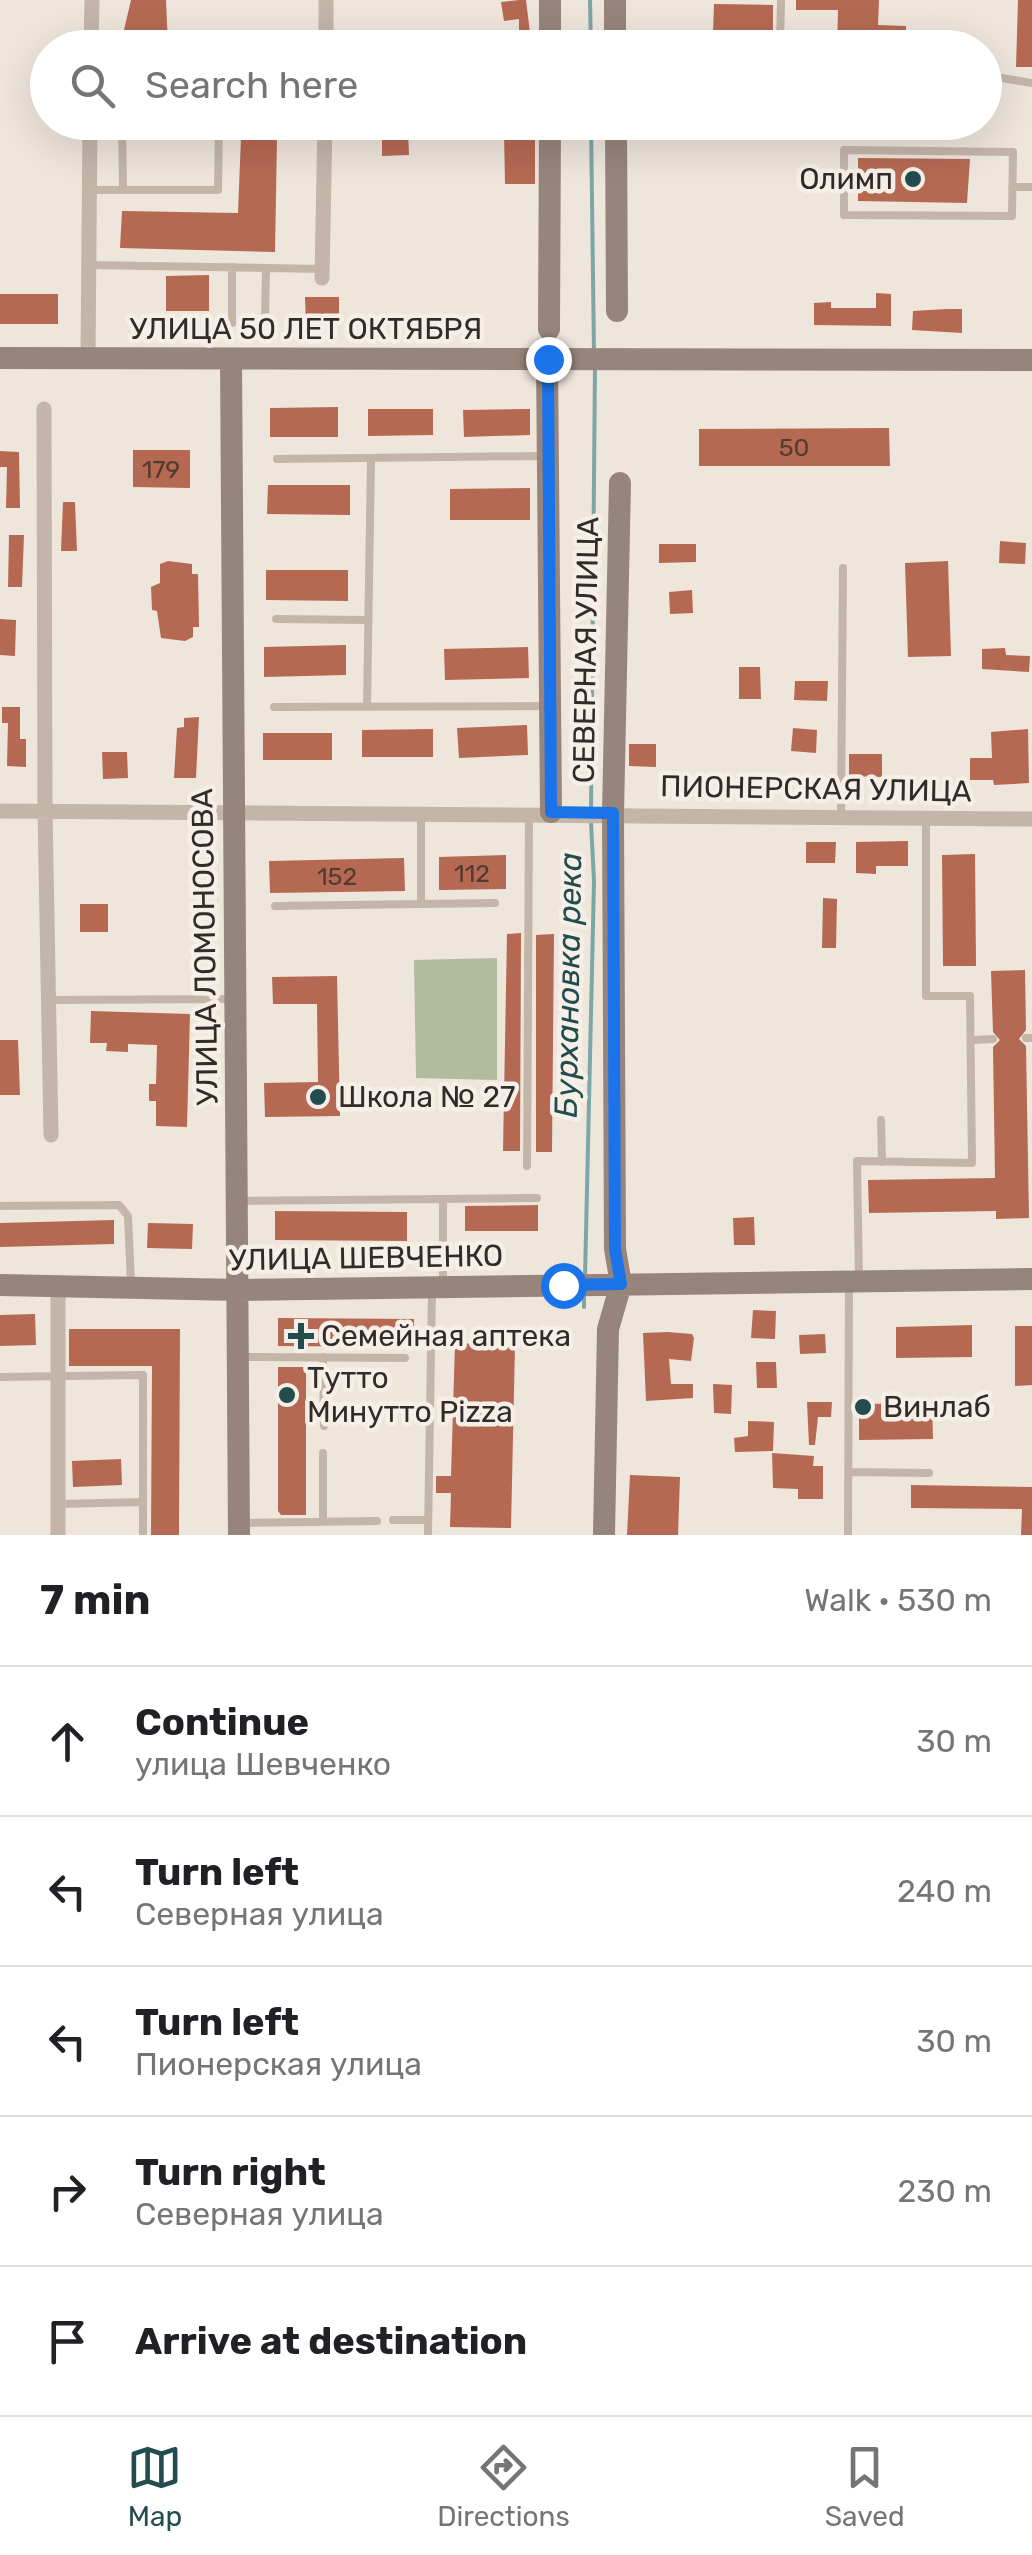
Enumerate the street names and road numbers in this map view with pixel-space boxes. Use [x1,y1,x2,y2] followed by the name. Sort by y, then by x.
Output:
[130,311,482,347] street label: УЛИЦА 50 ЛЕТ ОКТЯБРЯ
[566,516,606,784] street label: СЕВЕРНАЯ УЛИЦА
[660,768,972,810] street label: ПИОНЕРСКАЯ УЛИЦА
[184,788,226,1106] street label: УЛИЦА ЛОМОНОСОВА
[229,1238,503,1278] street label: УЛИЦА ШЕВЧЕНКО

